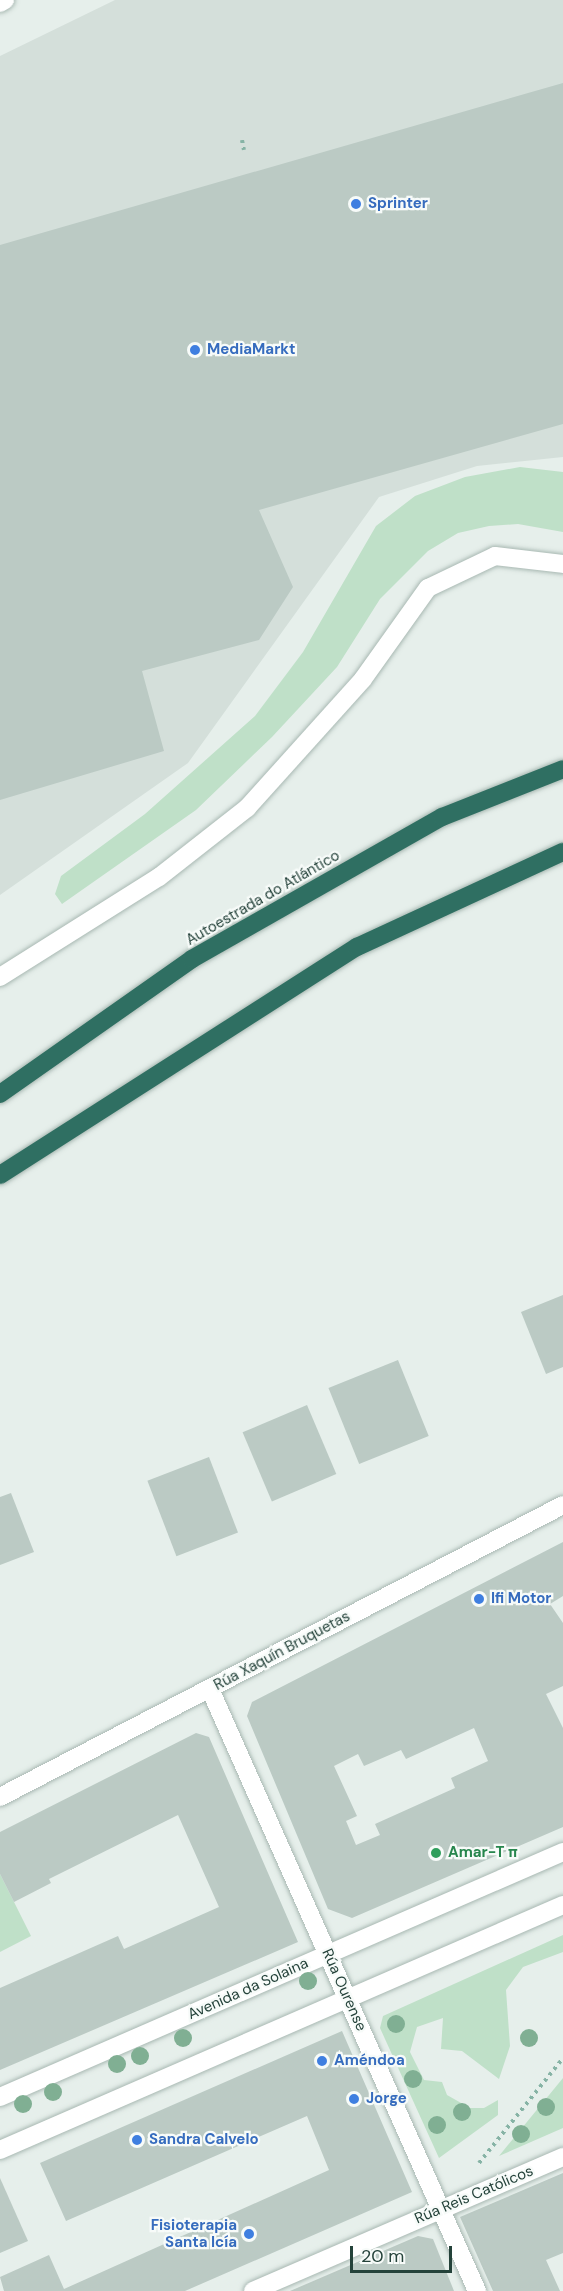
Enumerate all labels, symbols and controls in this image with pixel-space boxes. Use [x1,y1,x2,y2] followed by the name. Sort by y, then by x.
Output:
[368,195,428,213] place label: Sprinter
[349,197,363,211] marker: Sprinter
[207,341,295,359] place label: MediaMarkt
[188,343,202,357] marker: MediaMarkt
[183,847,343,949] street label: Autoestrada do Atlántico
[491,1590,551,1608] place label: Ifi Motor
[472,1592,486,1606] marker: Ifi Motor
[211,1607,353,1695] street label: Rúa Xaquín Bruquetas
[448,1844,518,1862] place label: Amar-T π
[429,1846,443,1860] marker: Amar-T π
[318,1946,370,2034] street label: Rúa Ourense
[185,1954,311,2024] street label: Avenida da Solaina
[334,2052,405,2070] place label: Améndoa
[315,2054,329,2068] marker: Améndoa
[366,2090,407,2108] place label: Jorge
[347,2092,361,2106] marker: Jorge
[149,2131,259,2149] place label: Sandra Calvelo
[130,2133,144,2147] marker: Sandra Calvelo
[412,2162,536,2228] street label: Rúa Reis Católicos
[151,2216,237,2251] place label: Fisioterapia Santa Icía
[242,2227,256,2241] marker: Fisioterapia Santa Icía
[353,2234,455,2272] scale bar
[361,2244,404,2268] text: 20 m

